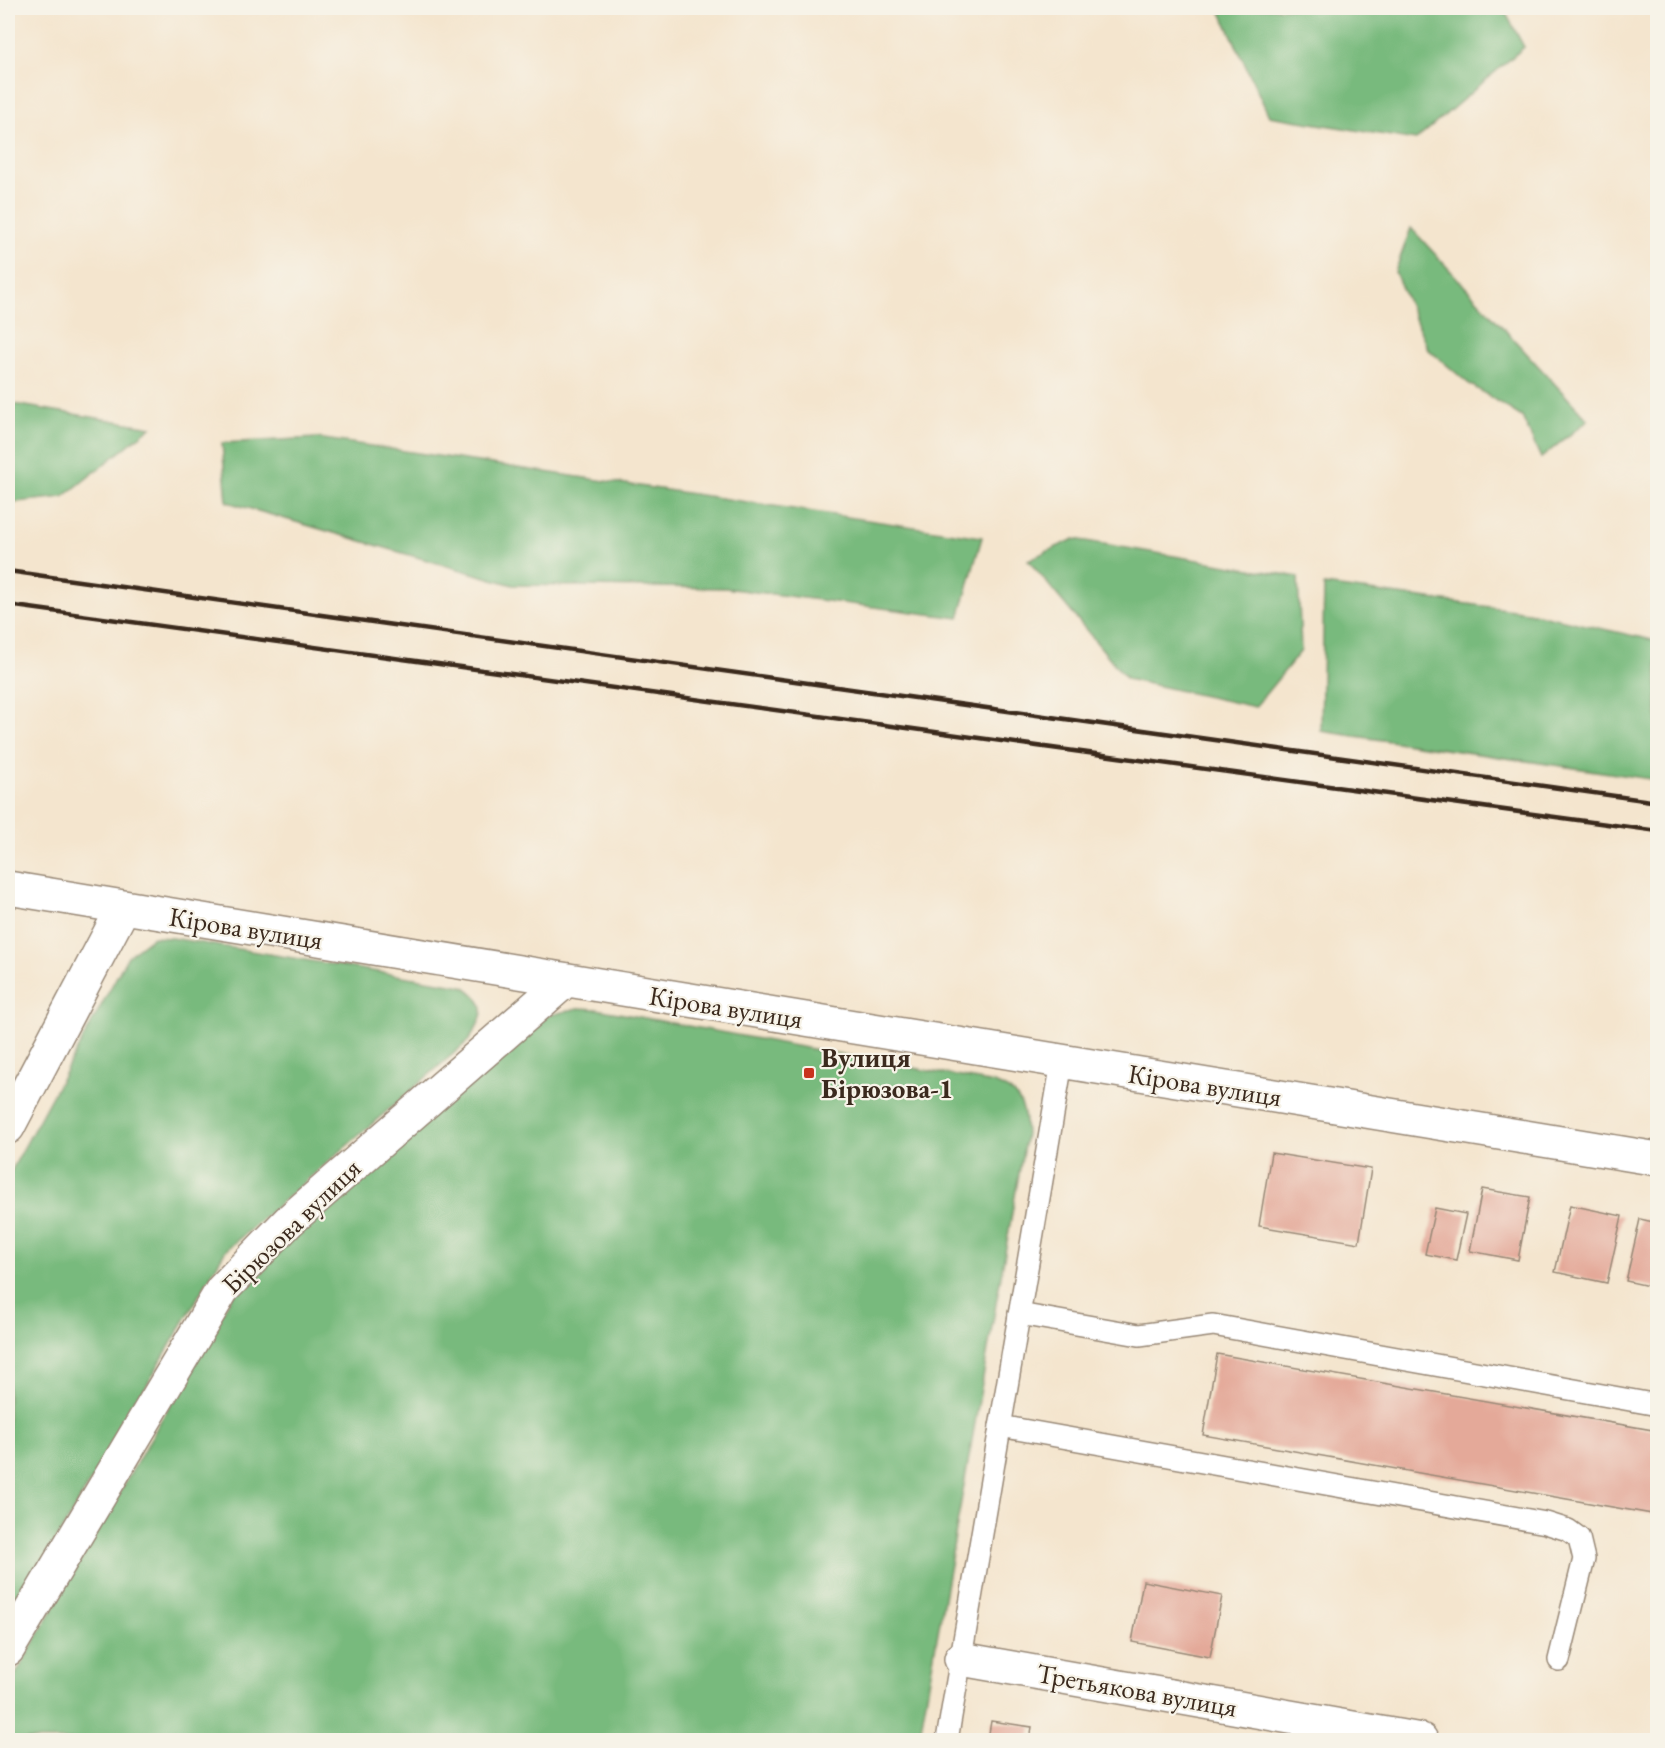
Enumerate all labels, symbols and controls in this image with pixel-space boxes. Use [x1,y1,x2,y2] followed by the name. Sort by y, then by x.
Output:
[167,899,325,957] street label: Кірова вулиця
[647,978,805,1036] street label: Кірова вулиця
[821,1040,953,1106] place label: Вулиця Бірюзова-1
[1126,1056,1284,1114] street label: Кірова вулиця
[802,1066,816,1080] marker: Вулиця Бірюзова-1
[214,1151,368,1301] street label: Бірюзова вулиця
[1034,1655,1240,1725] street label: Третьякова вулиця

